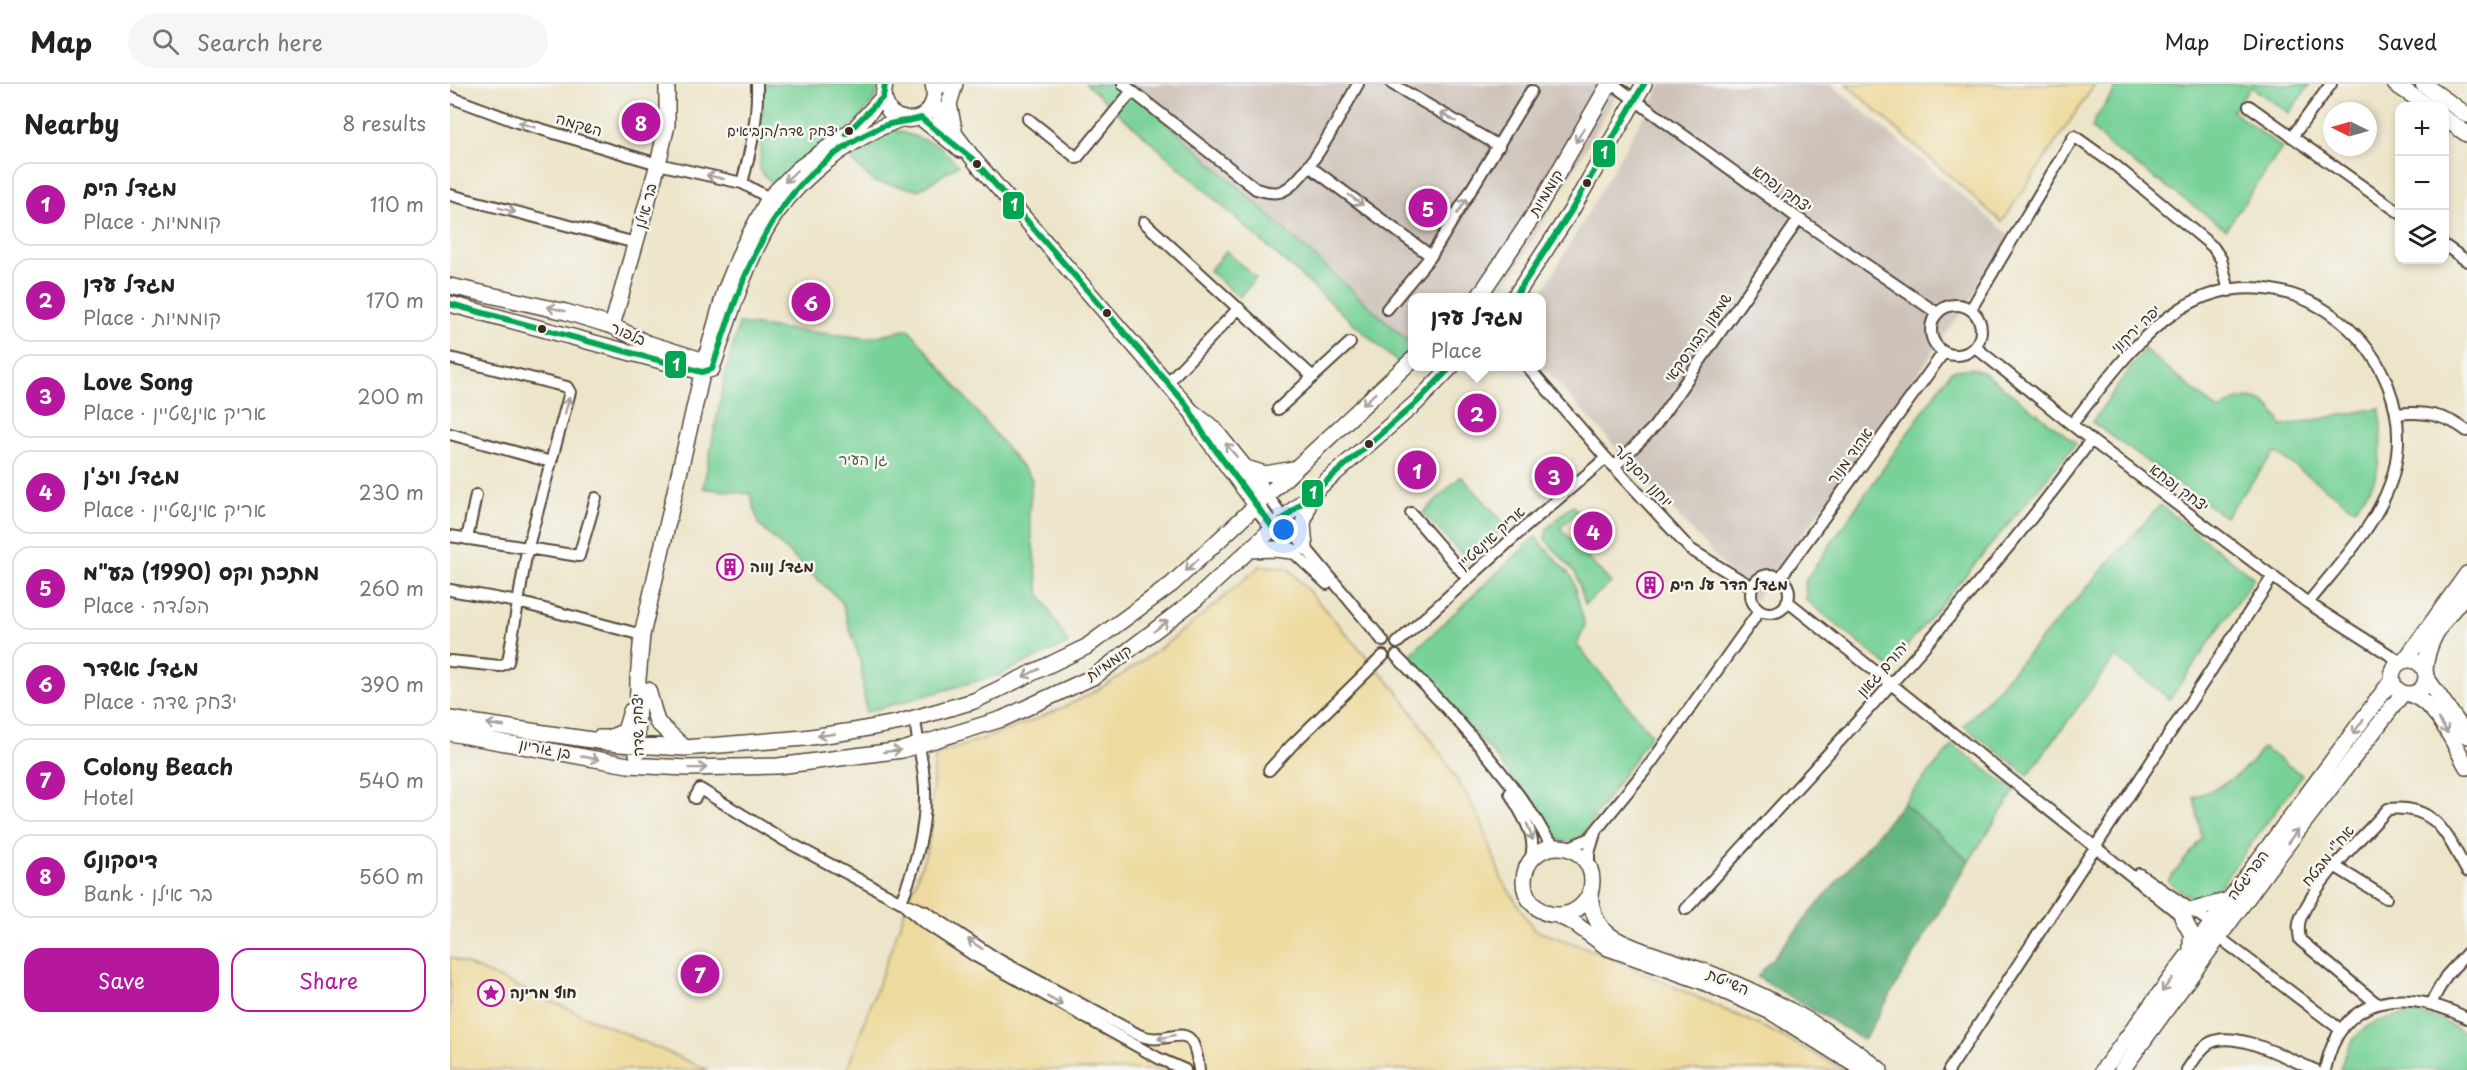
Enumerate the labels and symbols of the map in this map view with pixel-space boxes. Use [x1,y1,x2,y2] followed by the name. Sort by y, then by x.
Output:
[622,99,660,144] pin: 8
[2323,102,2377,156] north arrow
[553,106,606,142] street label: השקמה
[1440,111,1457,123] one-way arrow
[518,119,537,130] one-way arrow
[727,120,838,141] place label: יצחק שדה/הנביאים
[843,125,855,137] marker: יצחק שדה/הנביאים
[1574,126,1586,143] one-way arrow
[1592,139,1616,168] line badge: 1
[1600,140,1608,164] text: 1
[971,158,983,170] unlabelled marker
[1748,158,1818,218] street label: יצחק נפחא
[1521,164,1568,221] street label: קוממיות
[784,169,799,184] one-way arrow
[706,171,725,182] one-way arrow
[1581,177,1593,189] unlabelled marker
[627,180,662,231] street label: בר אילן
[1408,186,1448,230] pin: 5
[1002,191,1025,220] line badge: 1
[1010,192,1018,216] text: 1
[1347,194,1363,207] one-way arrow
[1456,198,1468,215] one-way arrow
[497,204,516,216] one-way arrow
[792,280,830,324] pin: 6
[1657,287,1736,387] street label: שמעון הבורסקאי
[2105,298,2165,358] street label: יפה ירקוני
[547,303,566,315] one-way arrow
[1101,307,1113,319] unlabelled marker
[607,315,650,350] street label: בלפור
[536,323,548,335] unlabelled marker
[664,350,687,379] line badge: 1
[672,352,680,376] text: 1
[1458,390,1496,436] pin: 2
[1362,392,1377,406] one-way arrow
[561,397,573,416] one-way arrow
[1820,422,1877,488] street label: אהוד מנור
[1363,438,1375,450] unlabelled marker
[1609,438,1679,512] street label: יוחנן הסנדלר
[1225,443,1238,459] one-way arrow
[838,447,888,470] park label: גן העיר
[1398,448,1436,492] pin: 1
[1534,454,1574,498] pin: 3
[2145,457,2215,517] street label: יצחק נפחא
[1301,479,1324,508] line badge: 1
[1309,480,1317,504] text: 1
[1451,500,1530,574] street label: אריק אינשטיין
[1574,508,1612,554] pin: 4
[1269,515,1298,544] your location
[715,552,745,582] building icon: מגדל נווה
[750,554,814,577] place label: מגדל נווה
[1185,558,1200,572] one-way arrow
[1635,570,1665,600] building icon: מגדל הדר על הים
[1670,572,1788,595] place label: מגדל הדר על הים
[1152,620,1168,632] one-way arrow
[1850,635,1913,701] street label: יהורם גאון
[1080,638,1136,686] street label: קוממיות
[1023,668,1041,680] one-way arrow
[624,693,649,757] street label: יצחק שדה
[2437,717,2449,734] one-way arrow
[2352,719,2365,735] one-way arrow
[485,720,505,731] one-way arrow
[816,729,836,740] one-way arrow
[518,731,573,764] street label: בן גוריון
[881,745,901,756] one-way arrow
[580,753,599,764] one-way arrow
[687,762,707,773] one-way arrow
[2295,819,2359,891] street label: אח"י מבטח
[1525,822,1536,841] one-way arrow
[2287,829,2300,845] one-way arrow
[2220,844,2273,904] street label: הפריגטה
[967,938,984,950] one-way arrow
[680,952,720,996] pin: 7
[1703,961,1753,1000] street label: השייטת
[2160,976,2173,992] one-way arrow
[476,978,506,1008] place icon: חוף מרינה
[510,980,577,1003] place label: חוף מרינה
[1046,995,1063,1007] one-way arrow
[1157,1032,1176,1044] one-way arrow

